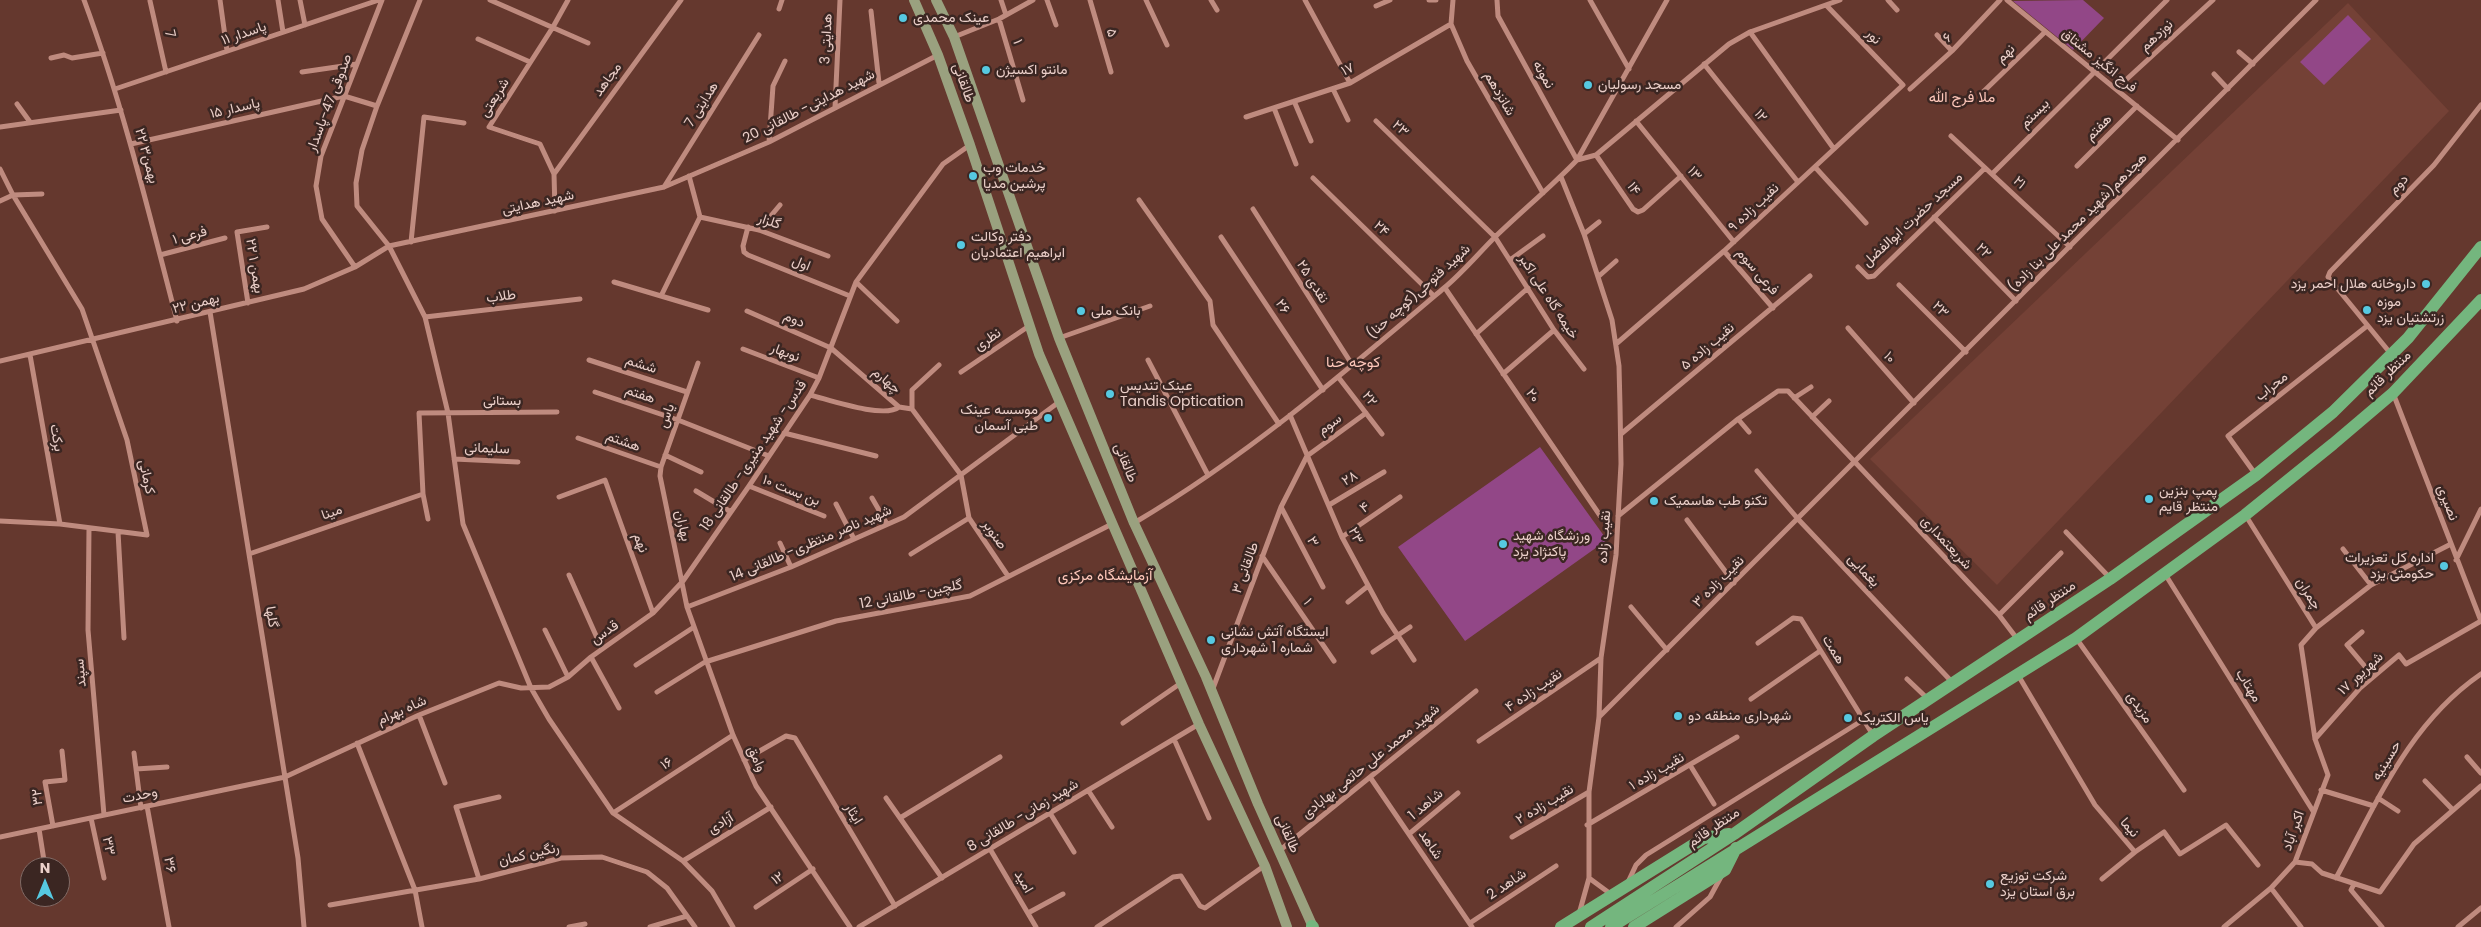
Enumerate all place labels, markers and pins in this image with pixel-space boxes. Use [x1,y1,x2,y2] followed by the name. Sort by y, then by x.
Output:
[913,10,989,26] place label: عینک محمدی
[897,12,909,24] marker: عینک محمدی
[996,62,1067,78] place label: مانتو اكسيژن
[980,64,992,76] marker: مانتو اكسيژن
[1598,77,1681,93] place label: مسجد رسولیان
[1582,79,1594,91] marker: مسجد رسولیان
[983,160,1046,192] place label: خدمات وب پرشین مدیا
[967,170,979,182] marker: خدمات وب پرشین مدیا
[971,229,1065,262] place label: دفتر وکالت ابراهیم اعتمادیان
[955,239,967,251] marker: دفتر وکالت ابراهیم اعتمادیان
[2291,276,2416,292] place label: داروخانه هلال احمر یزد
[2420,278,2432,290] marker: داروخانه هلال احمر یزد
[2377,294,2444,326] place label: موزه زرتشتیان یزد
[1091,303,1141,319] place label: بانک ملی
[2361,304,2373,316] marker: موزه زرتشتیان یزد
[1075,305,1087,317] marker: بانک ملی
[1120,378,1243,411] place label: عینک تندیس Tandis Optication
[1104,388,1116,400] marker: عینک تندیس Tandis Optication
[960,402,1038,434] place label: موسسه عینک طبی آسمان
[1042,412,1054,424] marker: موسسه عینک طبی آسمان
[2159,483,2218,516] place label: پمپ بنزین منتظر قایم
[1664,493,1767,509] place label: تکنو طب هاسمیک
[2143,493,2155,505] marker: پمپ بنزین منتظر قایم
[1648,495,1660,507] marker: تکنو طب هاسمیک
[1513,528,1590,560] place label: ورزشگاه شهید پاکنژاد یزد
[1497,538,1509,550] marker: ورزشگاه شهید پاکنژاد یزد
[2345,550,2434,582] place label: اداره کل تعزیرات حکومتی یزد
[2438,560,2450,572] marker: اداره کل تعزیرات حکومتی یزد
[1221,624,1328,656] place label: ایستگاه آتش نشانی شماره 1 شهرداری
[1205,634,1217,646] marker: ایستگاه آتش نشانی شماره 1 شهرداری
[1688,708,1791,724] place label: شهرداری منطقه دو
[1672,710,1684,722] marker: شهرداری منطقه دو
[1858,710,1929,726] place label: یاس الکتریک
[1842,712,1854,724] marker: یاس الکتریک
[2000,868,2075,900] place label: شرکت توزیع برق استان یزد
[1984,878,1996,890] marker: شرکت توزیع برق استان یزد

